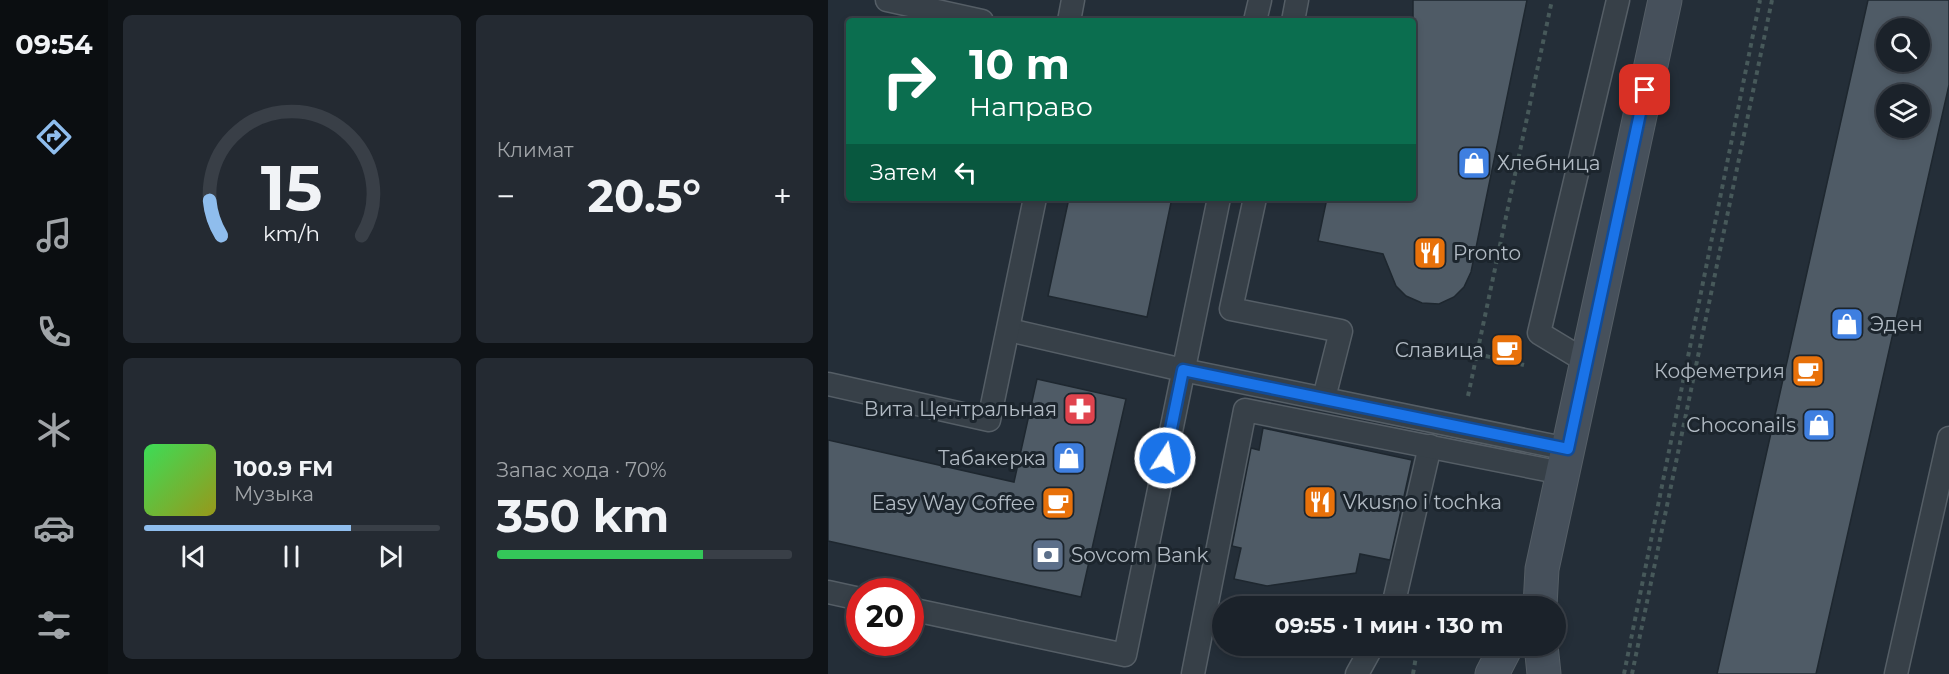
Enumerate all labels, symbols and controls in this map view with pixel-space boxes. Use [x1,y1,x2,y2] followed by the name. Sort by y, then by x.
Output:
[1876,18,1930,138] map controls
[1876,18,1930,72] button: search
[15,28,93,61] text: 09:54
[969,38,1070,90] text: 10 m
[870,42,948,120] icon: right
[1619,64,1670,115] pin
[1628,73,1661,106] icon: arrive
[1876,84,1930,138] button: layers
[969,90,1093,123] text: Направо
[33,116,75,158] icon: directions
[497,138,574,162] text: Климат
[1456,145,1492,181] shop icon: Хлебница
[261,150,323,226] text: 15
[1497,151,1600,175] place label: Хлебница
[949,156,982,189] icon: left
[870,159,937,186] text: Затем
[587,168,701,223] text: 20.5°
[497,176,515,216] text: −
[773,176,792,216] text: +
[33,214,75,256] icon: music
[263,220,320,246] text: km/h
[1412,235,1448,271] restaurant icon: Pronto
[1453,241,1521,265] place label: Pronto
[1829,306,1865,342] shop icon: Эден
[33,311,75,353] icon: phone
[1870,312,1923,336] place label: Эден
[1489,332,1525,368] cafe icon: Славица
[1395,338,1484,362] place label: Славица
[1790,353,1826,389] cafe icon: Кофеметрия
[1654,359,1785,383] place label: Кофеметрия
[1062,391,1098,427] pharmacy icon: Вита Центральная
[864,397,1057,421] place label: Вита Центральная
[1801,407,1837,443] shop icon: Choconails
[33,409,75,451] icon: climate
[1686,413,1796,437] place label: Choconails
[1133,426,1197,490] position arrow
[1051,440,1087,476] shop icon: Табакерка
[938,446,1046,470] place label: Табакерка
[234,455,333,482] text: 100.9 FM
[497,458,666,482] text: Запас хода · 70%
[234,482,314,506] text: Музыка
[1302,484,1338,520] restaurant icon: Vkusno i tochka
[1040,485,1076,521] cafe icon: Easy Way Coffee
[497,488,669,543] text: 350 km
[1343,490,1502,514] place label: Vkusno i tochka
[872,491,1035,515] place label: Easy Way Coffee
[33,507,75,549] icon: car
[1030,537,1066,573] bank icon: Sovcom Bank
[177,540,210,573] icon: previous
[275,540,308,573] icon: pause
[374,540,407,573] icon: next
[1071,543,1209,567] place label: Sovcom Bank
[846,578,924,656] speed limit sign: 20
[33,604,75,646] icon: filters
[1275,612,1503,639] text: 09:55 · 1 мин · 130 m

